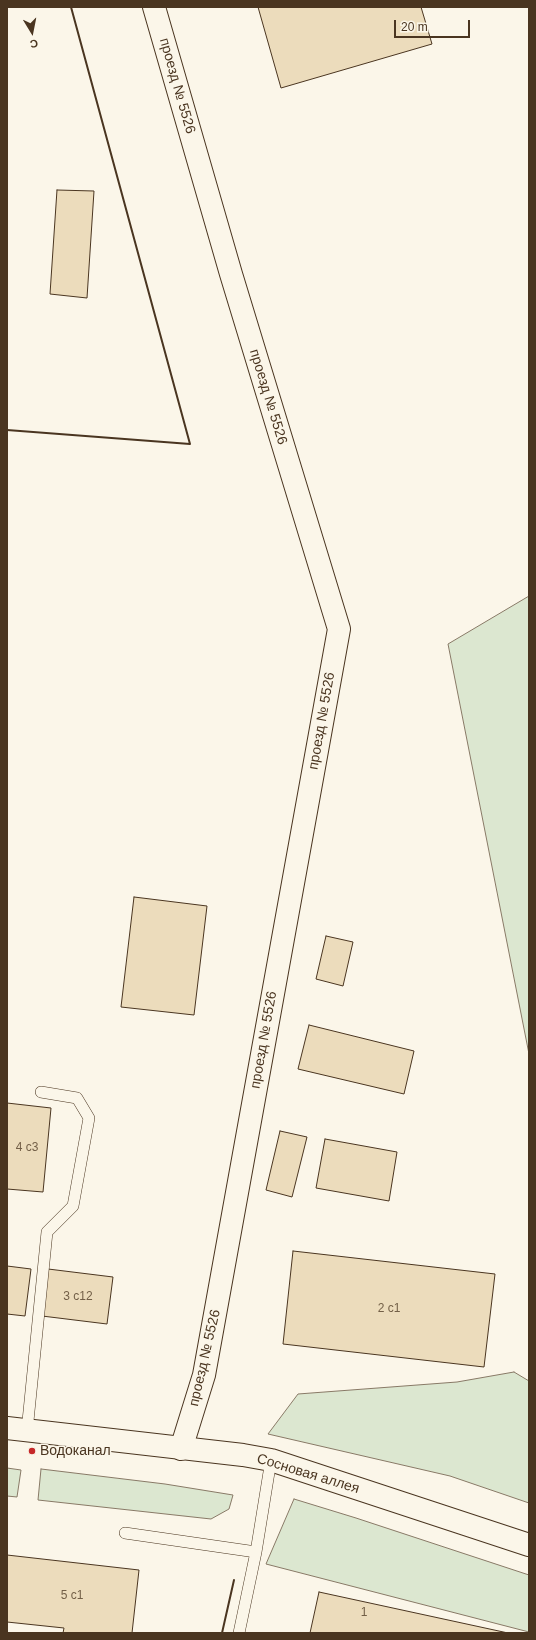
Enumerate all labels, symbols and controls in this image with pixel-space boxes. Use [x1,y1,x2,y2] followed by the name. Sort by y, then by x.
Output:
[12,12,52,52] north arrow
[396,12,472,38] scale bar
[401,20,428,34] text: 20 m
[155,36,199,136] street label: проезд № 5526
[29,37,39,50] text: С
[246,347,290,447] street label: проезд № 5526
[305,671,339,771] street label: проезд № 5526
[247,990,281,1090] street label: проезд № 5526
[16,1141,38,1155] house number: 4 с3
[63,1290,93,1304] house number: 3 с12
[378,1302,400,1316] house number: 2 с1
[186,1308,224,1408] street label: проезд № 5526
[40,1443,111,1459] place label: Водоканал
[27,1446,37,1456] marker: Водоканал
[255,1450,361,1498] street label: Сосновая аллея
[61,1589,83,1603] house number: 5 с1
[361,1606,367,1620] house number: 1

